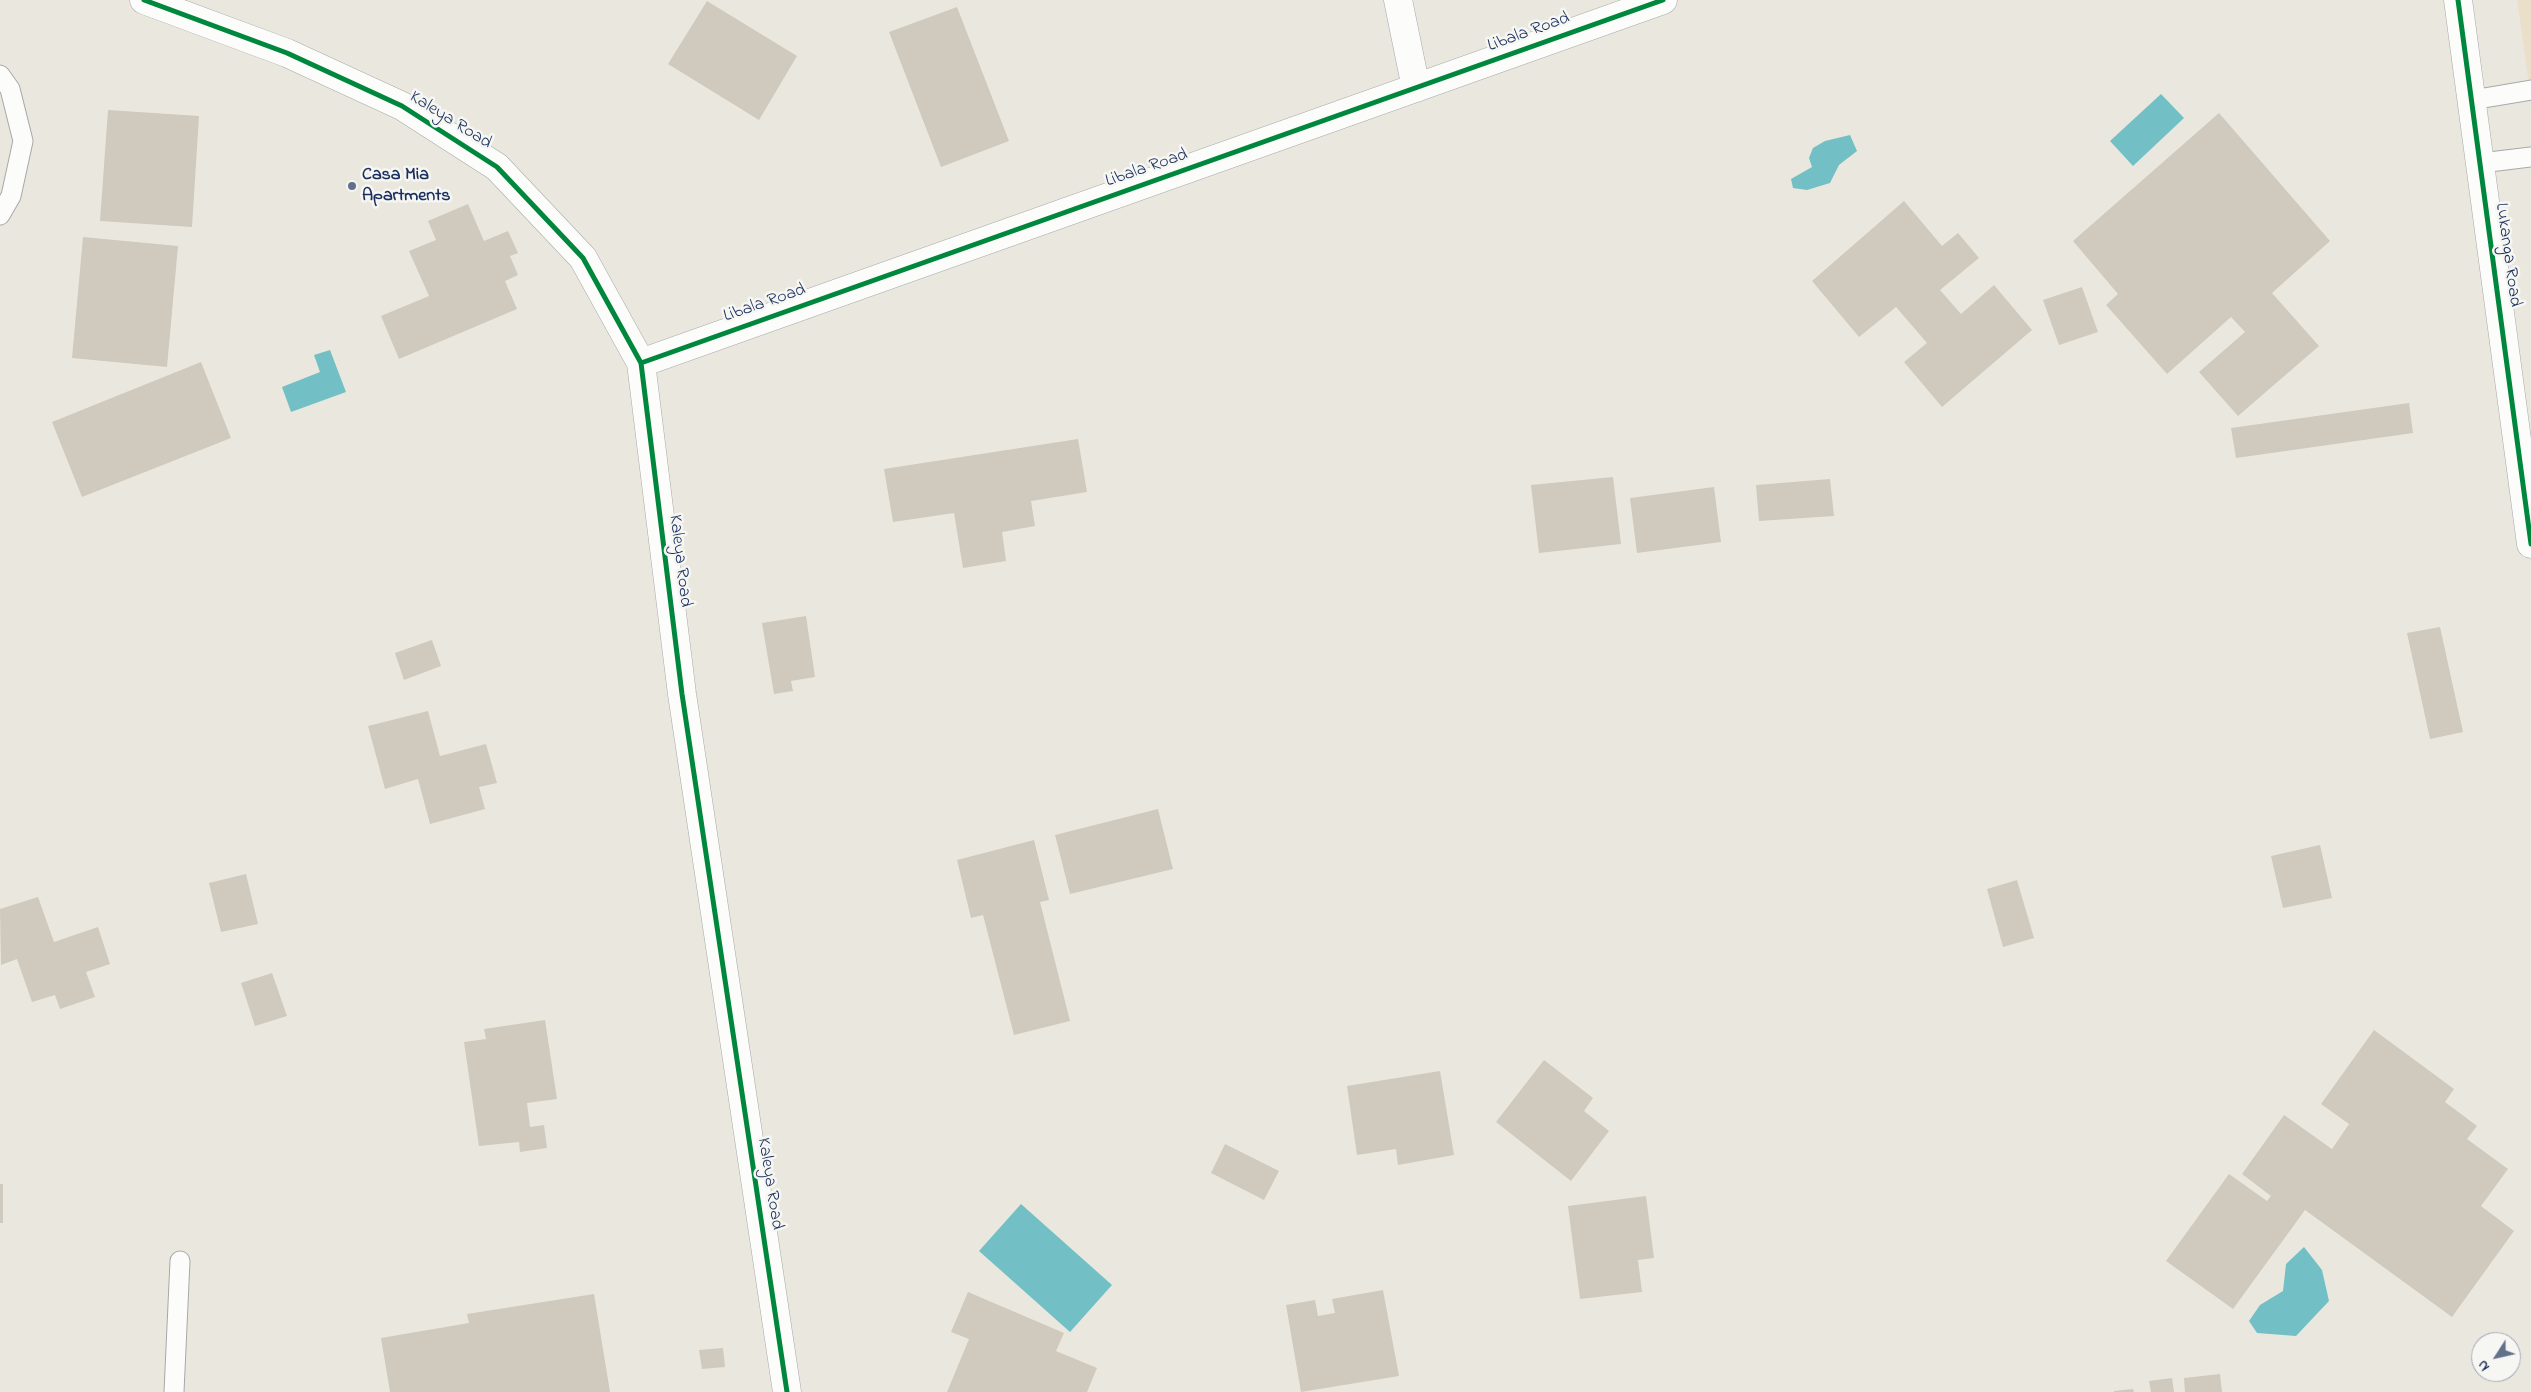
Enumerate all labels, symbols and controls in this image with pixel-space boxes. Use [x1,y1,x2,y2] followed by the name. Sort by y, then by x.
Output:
[1485,8,1573,58] street label: Libala Road
[405,87,495,155] street label: Kaleya Road
[1103,145,1191,193] street label: Libala Road
[362,165,450,208] place label: Casa Mia Apartments
[346,180,358,192] marker: Casa Mia Apartments
[2489,202,2525,308] street label: Lukanga Road
[721,280,809,328] street label: Libala Road
[663,514,695,608] street label: Kaleya Road
[751,1136,787,1232] street label: Kaleya Road
[2471,1332,2521,1382] north arrow
[2473,1355,2495,1375] text: N

